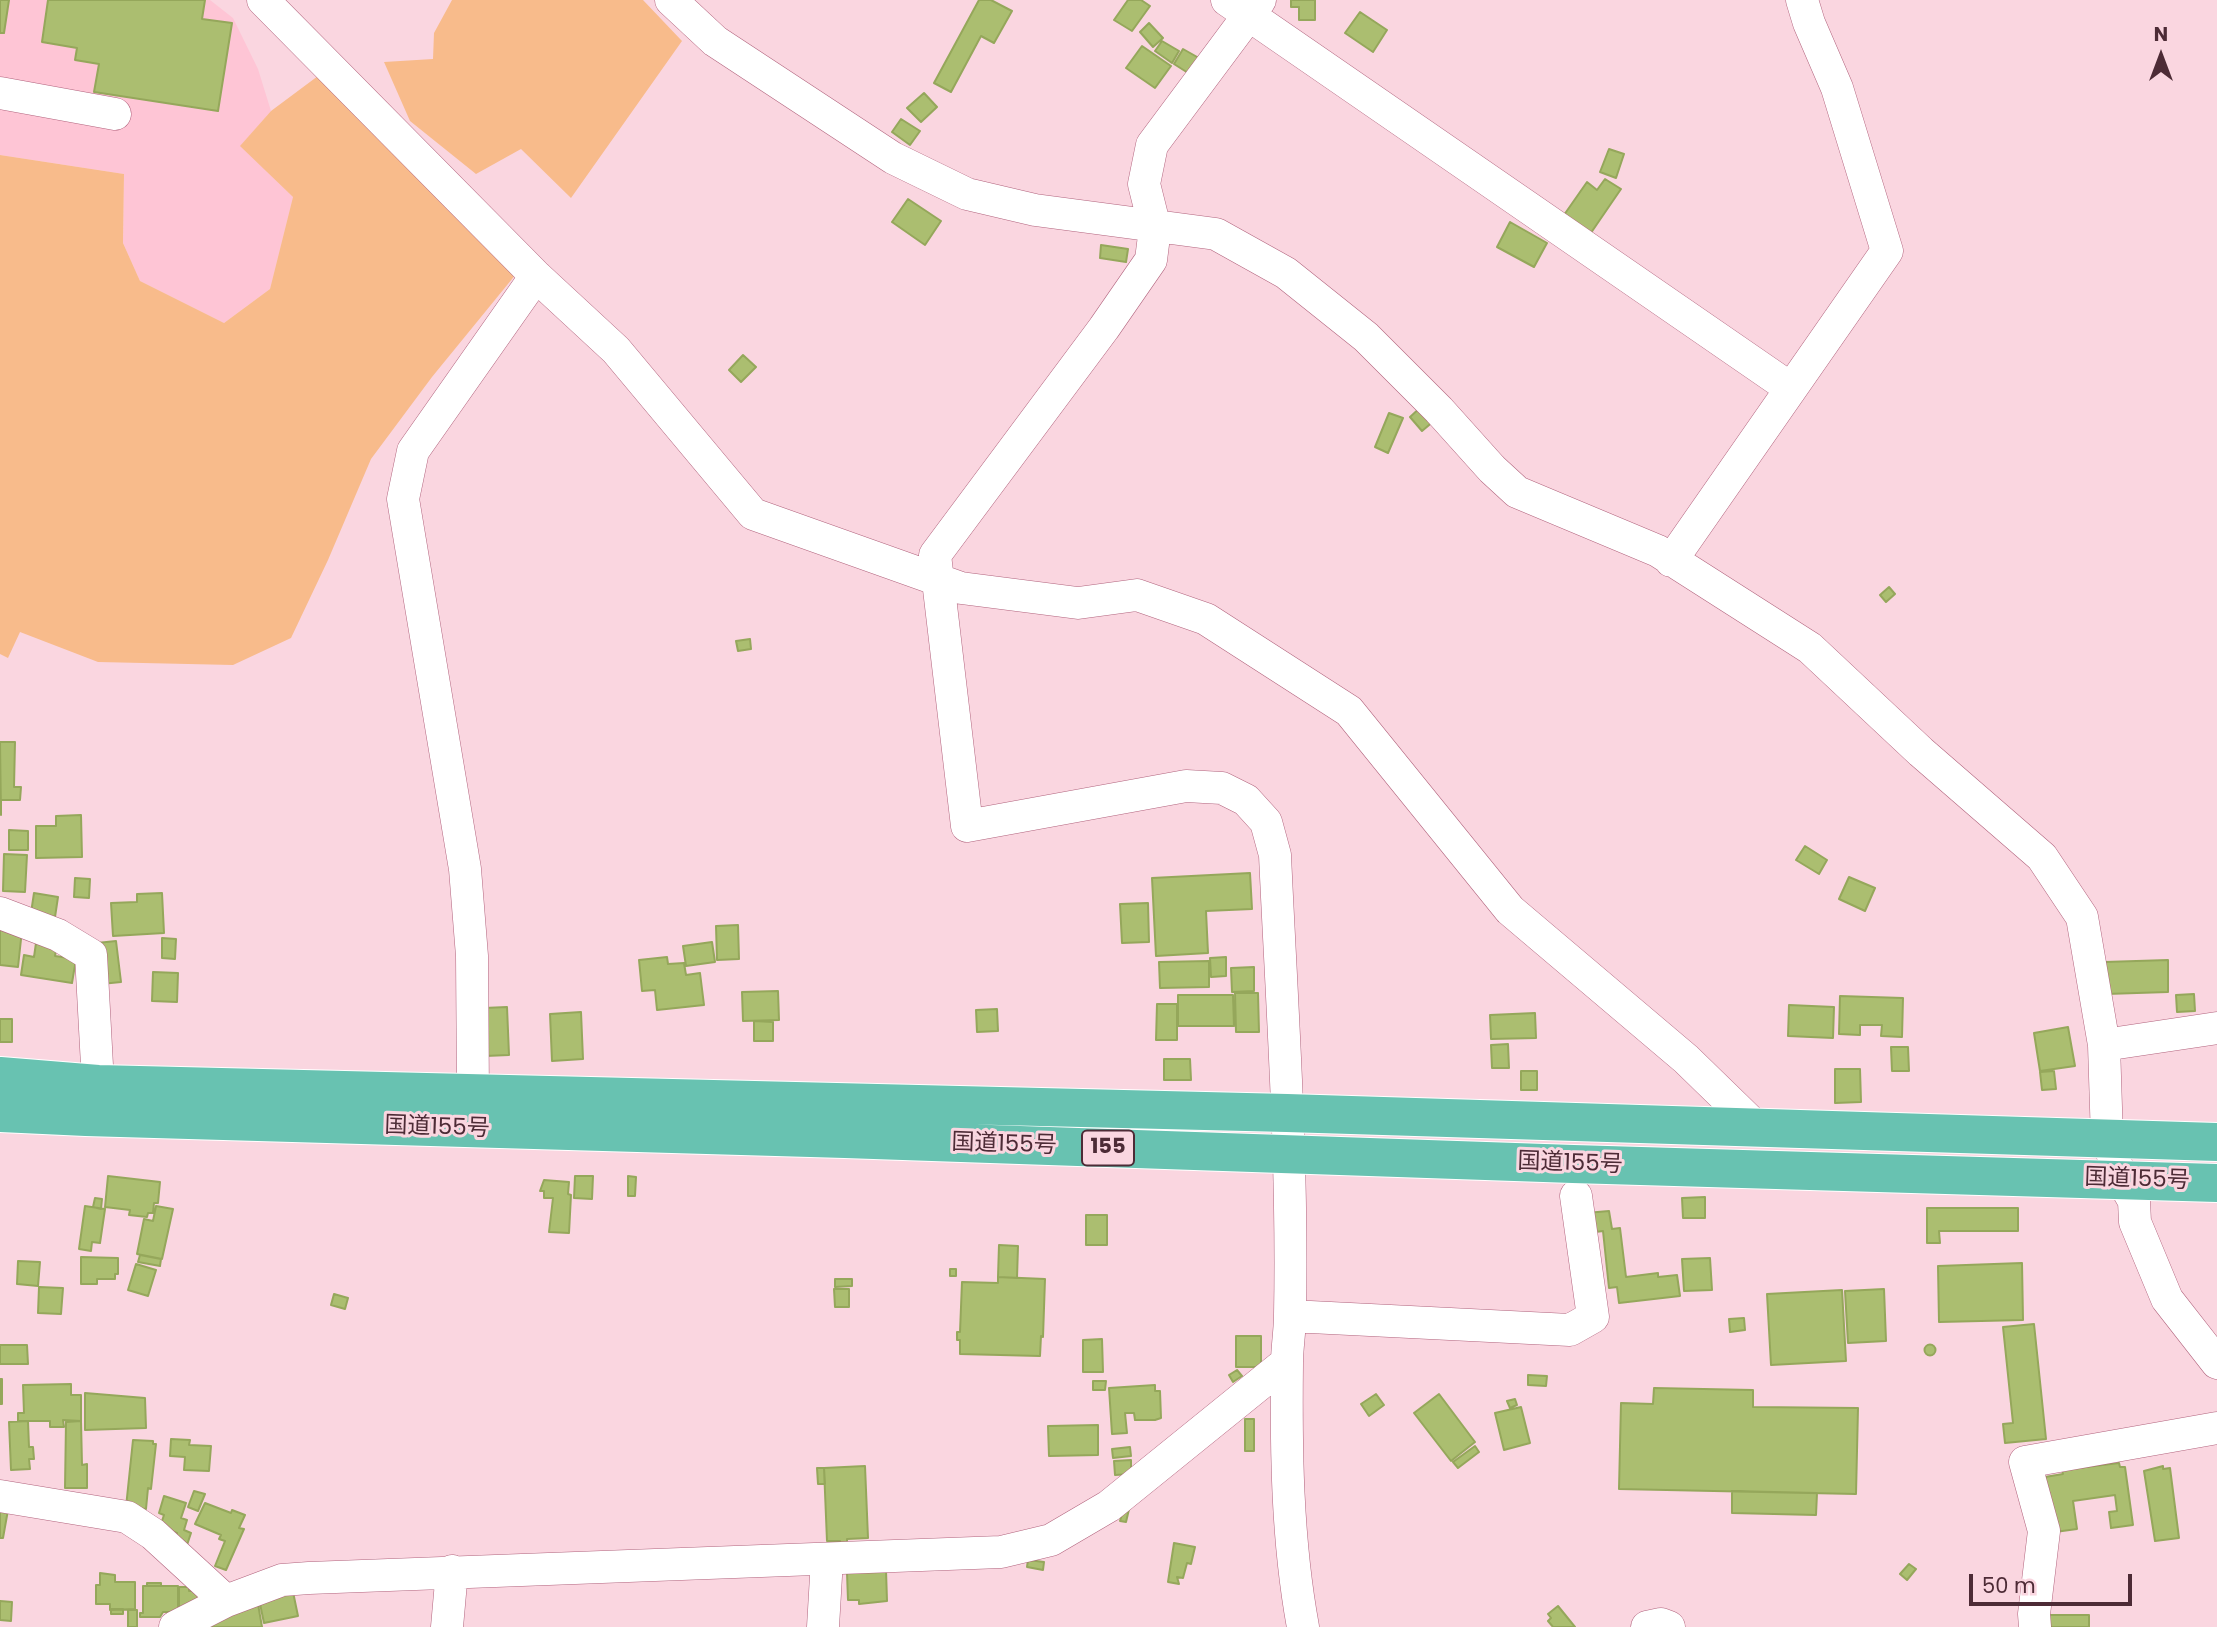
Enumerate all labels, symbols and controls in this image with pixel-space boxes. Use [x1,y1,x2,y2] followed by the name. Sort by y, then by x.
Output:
[2126,21,2196,91] north arrow
[2154,21,2168,48] text: N
[384,1112,490,1144] street label: 国道155号
[951,1129,1057,1161] street label: 国道155号
[1082,1130,1134,1166] road number: 155
[1517,1148,1623,1180] street label: 国道155号
[2084,1164,2190,1196] street label: 国道155号
[1972,1560,2135,1604] scale bar
[1982,1571,2036,1600] text: 50 m

